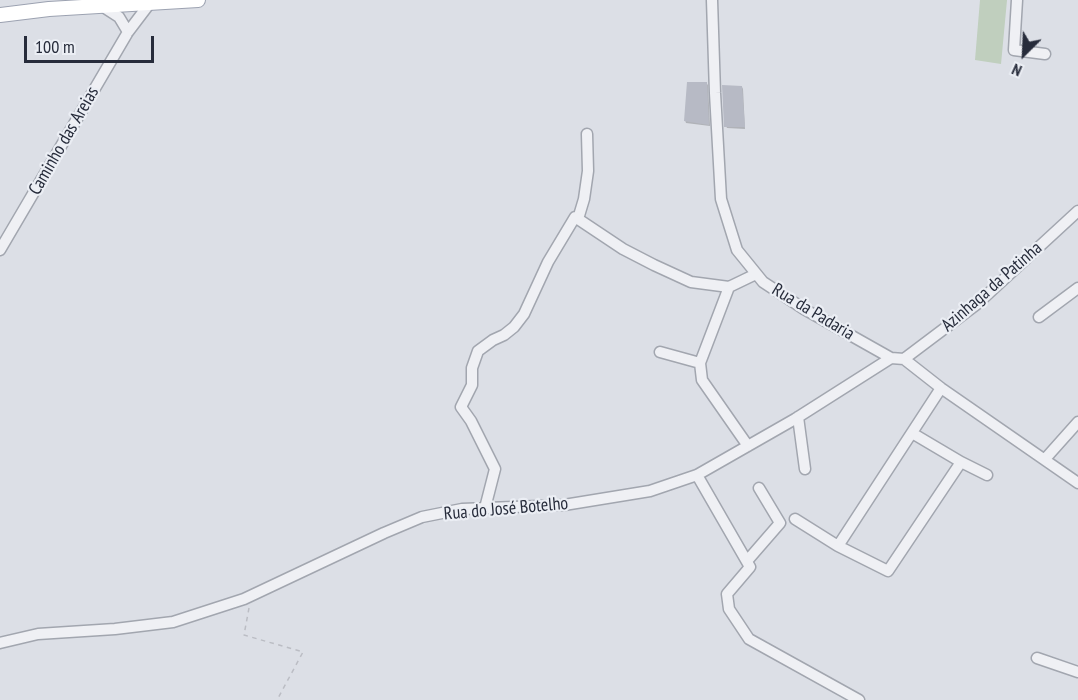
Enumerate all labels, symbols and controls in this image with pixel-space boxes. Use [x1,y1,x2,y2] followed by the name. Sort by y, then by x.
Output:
[27,24,158,62] scale bar
[994,24,1054,84] north arrow
[35,35,75,58] text: 100 m
[1009,60,1025,81] text: N
[24,83,104,199] street label: Caminho das Areias
[937,238,1047,336] street label: Azinhaga da Patinha
[768,279,858,345] street label: Rua da Padaria
[443,493,569,525] street label: Rua do José Botelho

